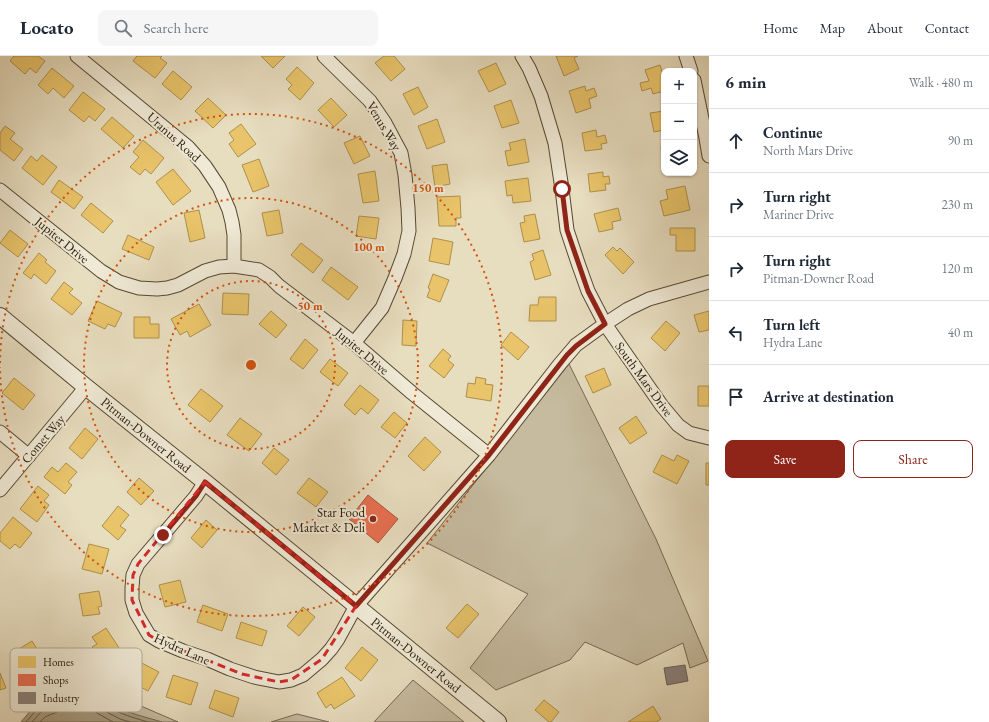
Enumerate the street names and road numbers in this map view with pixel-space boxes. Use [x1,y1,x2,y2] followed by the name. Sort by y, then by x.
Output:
[363,98,405,154] street label: Venus Way
[143,108,205,166] street label: Uranus Road
[31,212,93,267] street label: Jupiter Drive
[331,323,392,378] street label: Jupiter Drive
[611,338,677,420] street label: South Mars Drive
[97,393,195,477] street label: Pitman-Downer Road
[18,411,69,467] street label: Comet Way
[367,613,465,697] street label: Pitman-Downer Road
[151,629,213,669] street label: Hydra Lane

